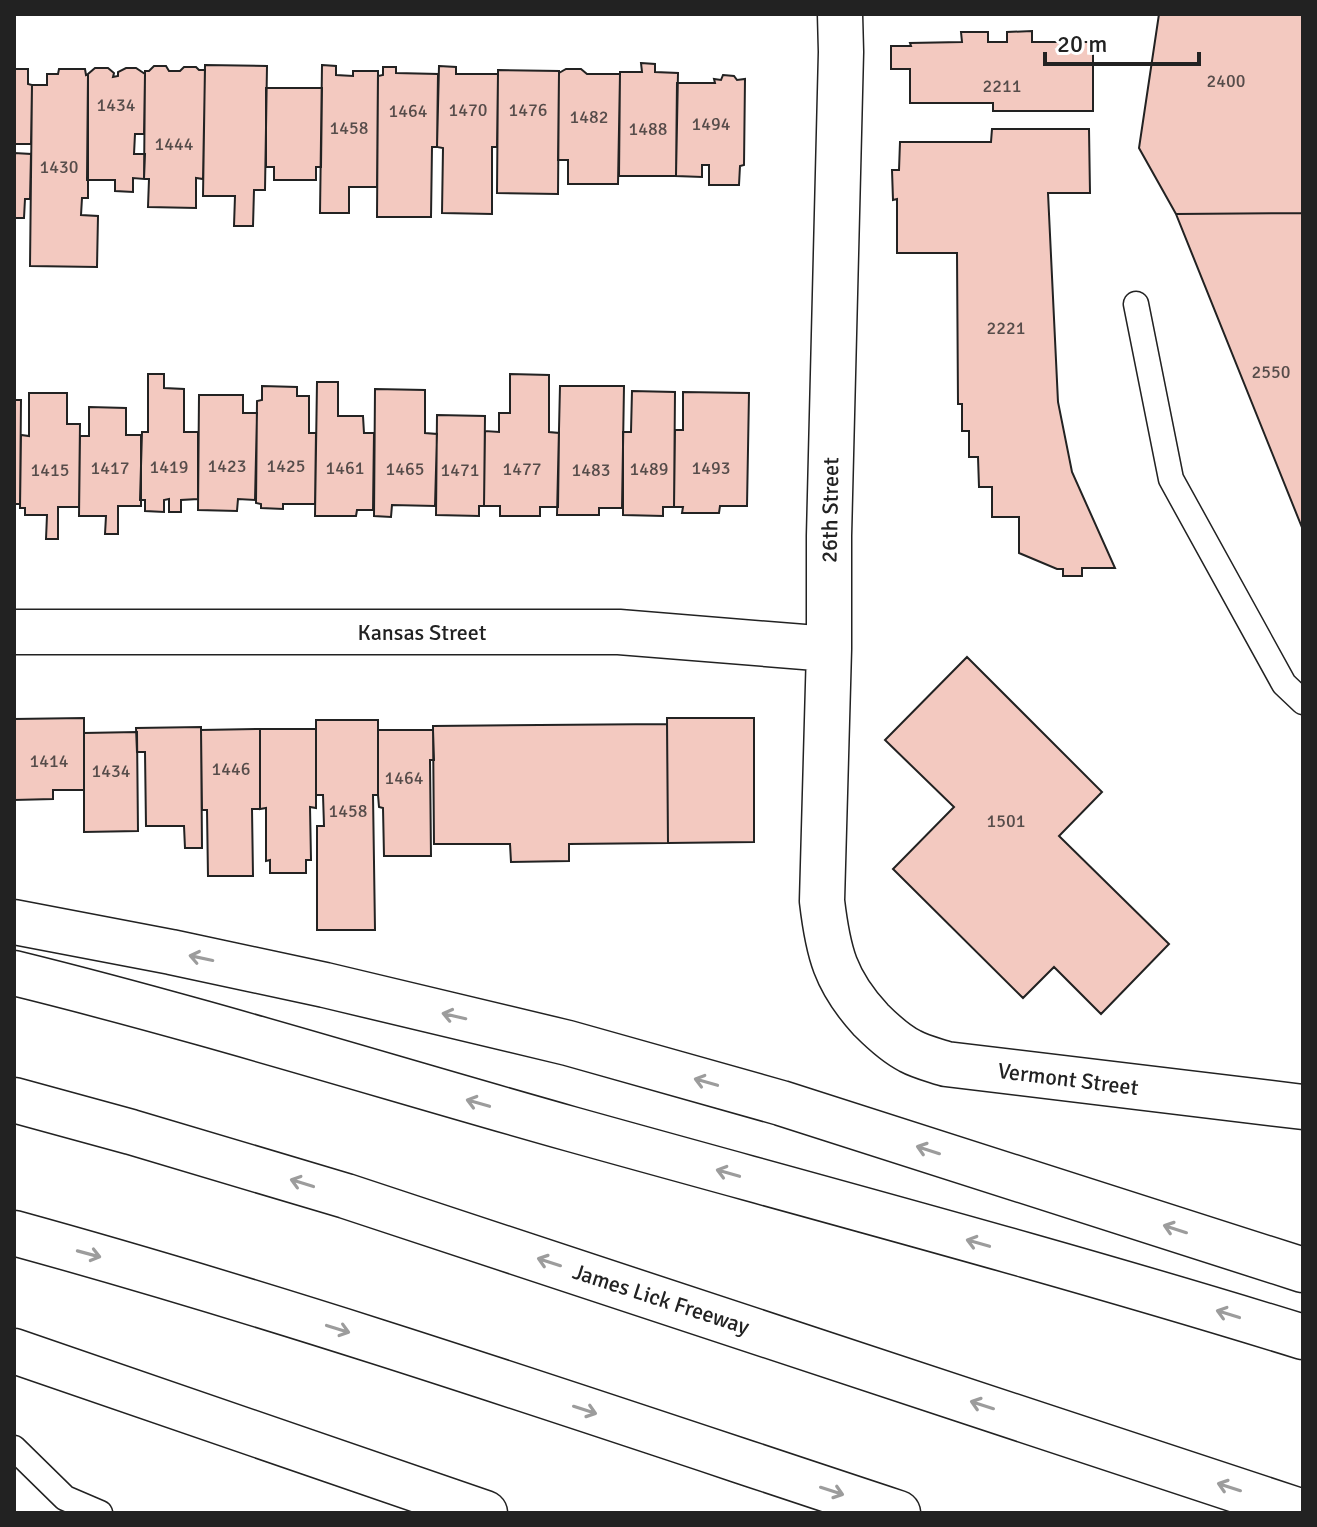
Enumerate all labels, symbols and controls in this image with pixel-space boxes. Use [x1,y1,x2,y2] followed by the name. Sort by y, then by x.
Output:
[1045,16,1199,66] scale bar
[1057,29,1107,59] text: 20 m
[1207,70,1245,92] house number: 2400
[983,75,1021,97] house number: 2211
[97,94,136,116] house number: 1434
[449,99,487,121] house number: 1470
[509,99,547,121] house number: 1476
[389,100,428,122] house number: 1464
[570,106,608,128] house number: 1482
[692,113,731,135] house number: 1494
[330,117,368,139] house number: 1458
[629,118,667,140] house number: 1488
[155,133,194,155] house number: 1444
[40,156,78,178] house number: 1430
[987,317,1025,339] house number: 2221
[1252,361,1290,383] house number: 2550
[208,455,246,477] house number: 1423
[267,455,305,477] house number: 1425
[150,456,188,478] house number: 1419
[91,457,129,479] house number: 1417
[326,457,364,479] house number: 1461
[692,457,730,479] house number: 1493
[816,457,844,563] street label: 26th Street
[386,458,424,480] house number: 1465
[503,458,541,480] house number: 1477
[630,458,668,480] house number: 1489
[31,459,69,481] house number: 1415
[441,459,479,481] house number: 1471
[572,459,610,481] house number: 1483
[358,619,487,646] street label: Kansas Street
[30,750,69,772] house number: 1414
[212,758,250,780] house number: 1446
[92,760,131,782] house number: 1434
[385,767,424,789] house number: 1464
[329,800,367,822] house number: 1458
[987,810,1025,832] house number: 1501
[189,950,214,965] one-way arrow
[442,1007,468,1022] one-way arrow
[996,1057,1140,1101] street label: Vermont Street
[693,1073,719,1088] one-way arrow
[465,1094,491,1109] one-way arrow
[916,1142,941,1156] one-way arrow
[716,1165,742,1180] one-way arrow
[289,1174,314,1189] one-way arrow
[1163,1221,1188,1236] one-way arrow
[966,1235,992,1250] one-way arrow
[76,1247,102,1262] one-way arrow
[537,1254,562,1269] one-way arrow
[569,1258,753,1340] street label: James Lick Freeway
[1216,1306,1242,1321] one-way arrow
[325,1322,350,1337] one-way arrow
[970,1397,995,1412] one-way arrow
[572,1403,597,1418] one-way arrow
[1217,1479,1242,1493] one-way arrow
[819,1485,844,1500] one-way arrow

